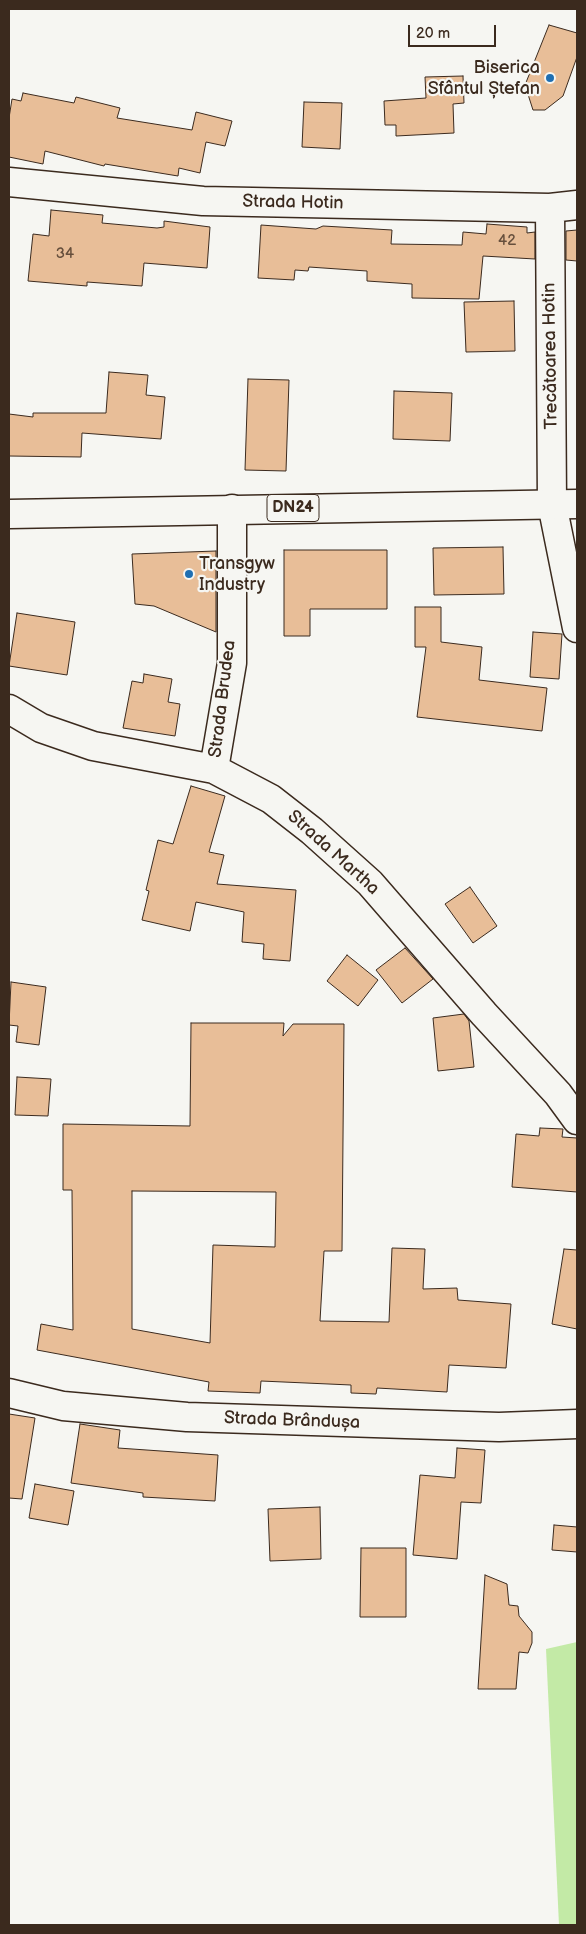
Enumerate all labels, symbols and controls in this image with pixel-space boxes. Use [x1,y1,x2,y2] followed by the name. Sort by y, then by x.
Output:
[411,15,498,47] scale bar
[416,24,450,43] text: 20 m
[428,57,540,100] place label: Biserica Sfântul Ștefan
[544,72,556,84] marker: Biserica Sfântul Ștefan
[242,191,344,215] street label: Strada Hotin
[498,232,516,250] house number: 42
[56,245,74,263] house number: 34
[539,282,563,430] street label: Trecătoarea Hotin
[267,494,319,522] road number: DN24
[199,553,275,596] place label: Transgyw Industry
[183,568,195,580] marker: Transgyw Industry
[205,639,241,759] street label: Strada Brudea
[283,806,383,900] street label: Strada Martha
[223,1408,361,1434] street label: Strada Brândușa

